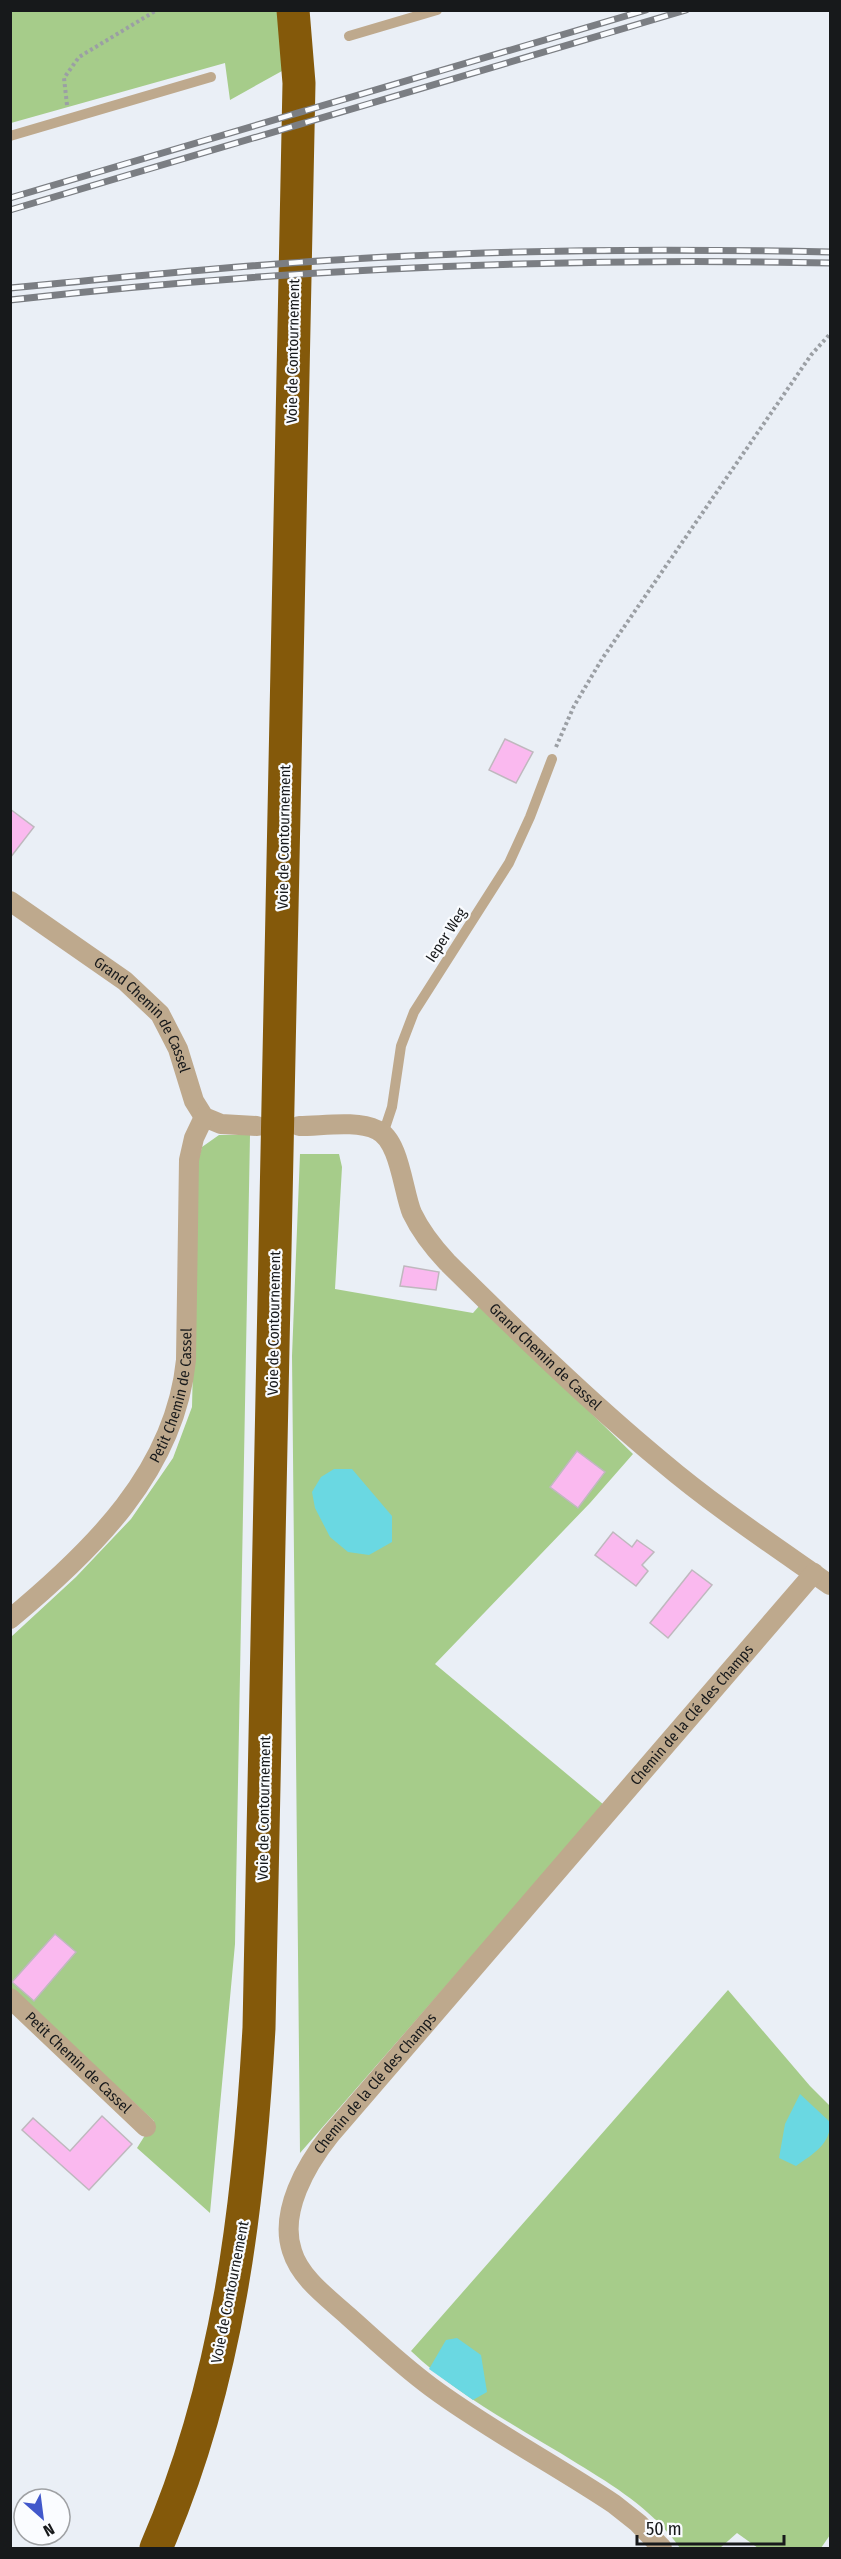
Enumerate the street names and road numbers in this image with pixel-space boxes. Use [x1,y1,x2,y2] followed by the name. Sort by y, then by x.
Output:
[283,278,303,423] street label: Voie de Contournement
[274,764,294,909] street label: Voie de Contournement
[422,904,470,966] street label: Ieper Weg
[90,953,194,1075] street label: Grand Chemin de Cassel
[264,1250,284,1395] street label: Voie de Contournement
[485,1299,605,1414] street label: Grand Chemin de Cassel
[146,1328,195,1466] street label: Petit Chemin de Cassel
[626,1641,757,1789] street label: Chemin de la Clé des Champs
[254,1735,274,1880] street label: Voie de Contournement
[21,2008,135,2117] street label: Petit Chemin de Cassel
[310,2009,440,2157] street label: Chemin de la Clé des Champs
[207,2219,253,2365] street label: Voie de Contournement

